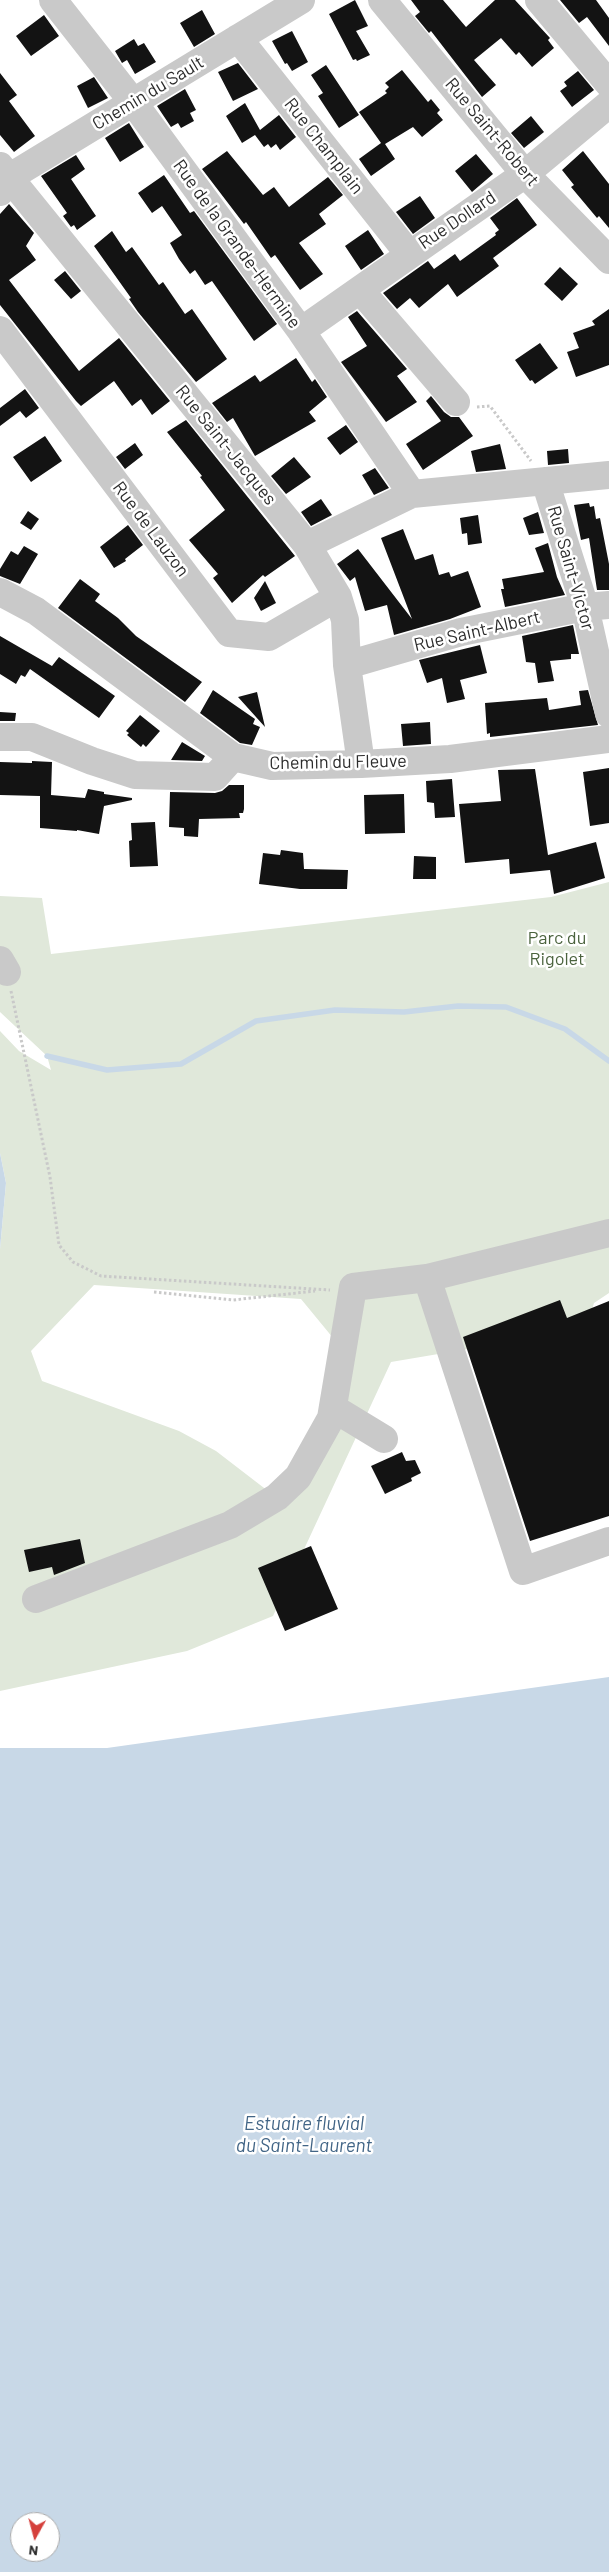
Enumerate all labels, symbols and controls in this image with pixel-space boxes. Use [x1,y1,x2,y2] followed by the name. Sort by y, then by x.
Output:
[88,51,208,135] street label: Chemin du Sault
[440,73,544,191] street label: Rue Saint-Robert
[280,94,368,198] street label: Rue Champlain
[169,155,305,333] street label: Rue de la Grande-Hermine
[414,186,500,254] street label: Rue Dollard
[171,381,281,509] street label: Rue Saint-Jacques
[108,477,194,581] street label: Rue de Lauzon
[543,503,599,633] street label: Rue Saint-Victor
[412,606,542,656] street label: Rue Saint-Albert
[269,750,407,774] street label: Chemin du Fleuve
[528,927,586,970] park label: Parc du Rigolet
[236,2113,372,2157] water label: Estuaire fluvial du Saint-Laurent
[10,2512,60,2562] north arrow
[28,2542,39,2560] text: N

